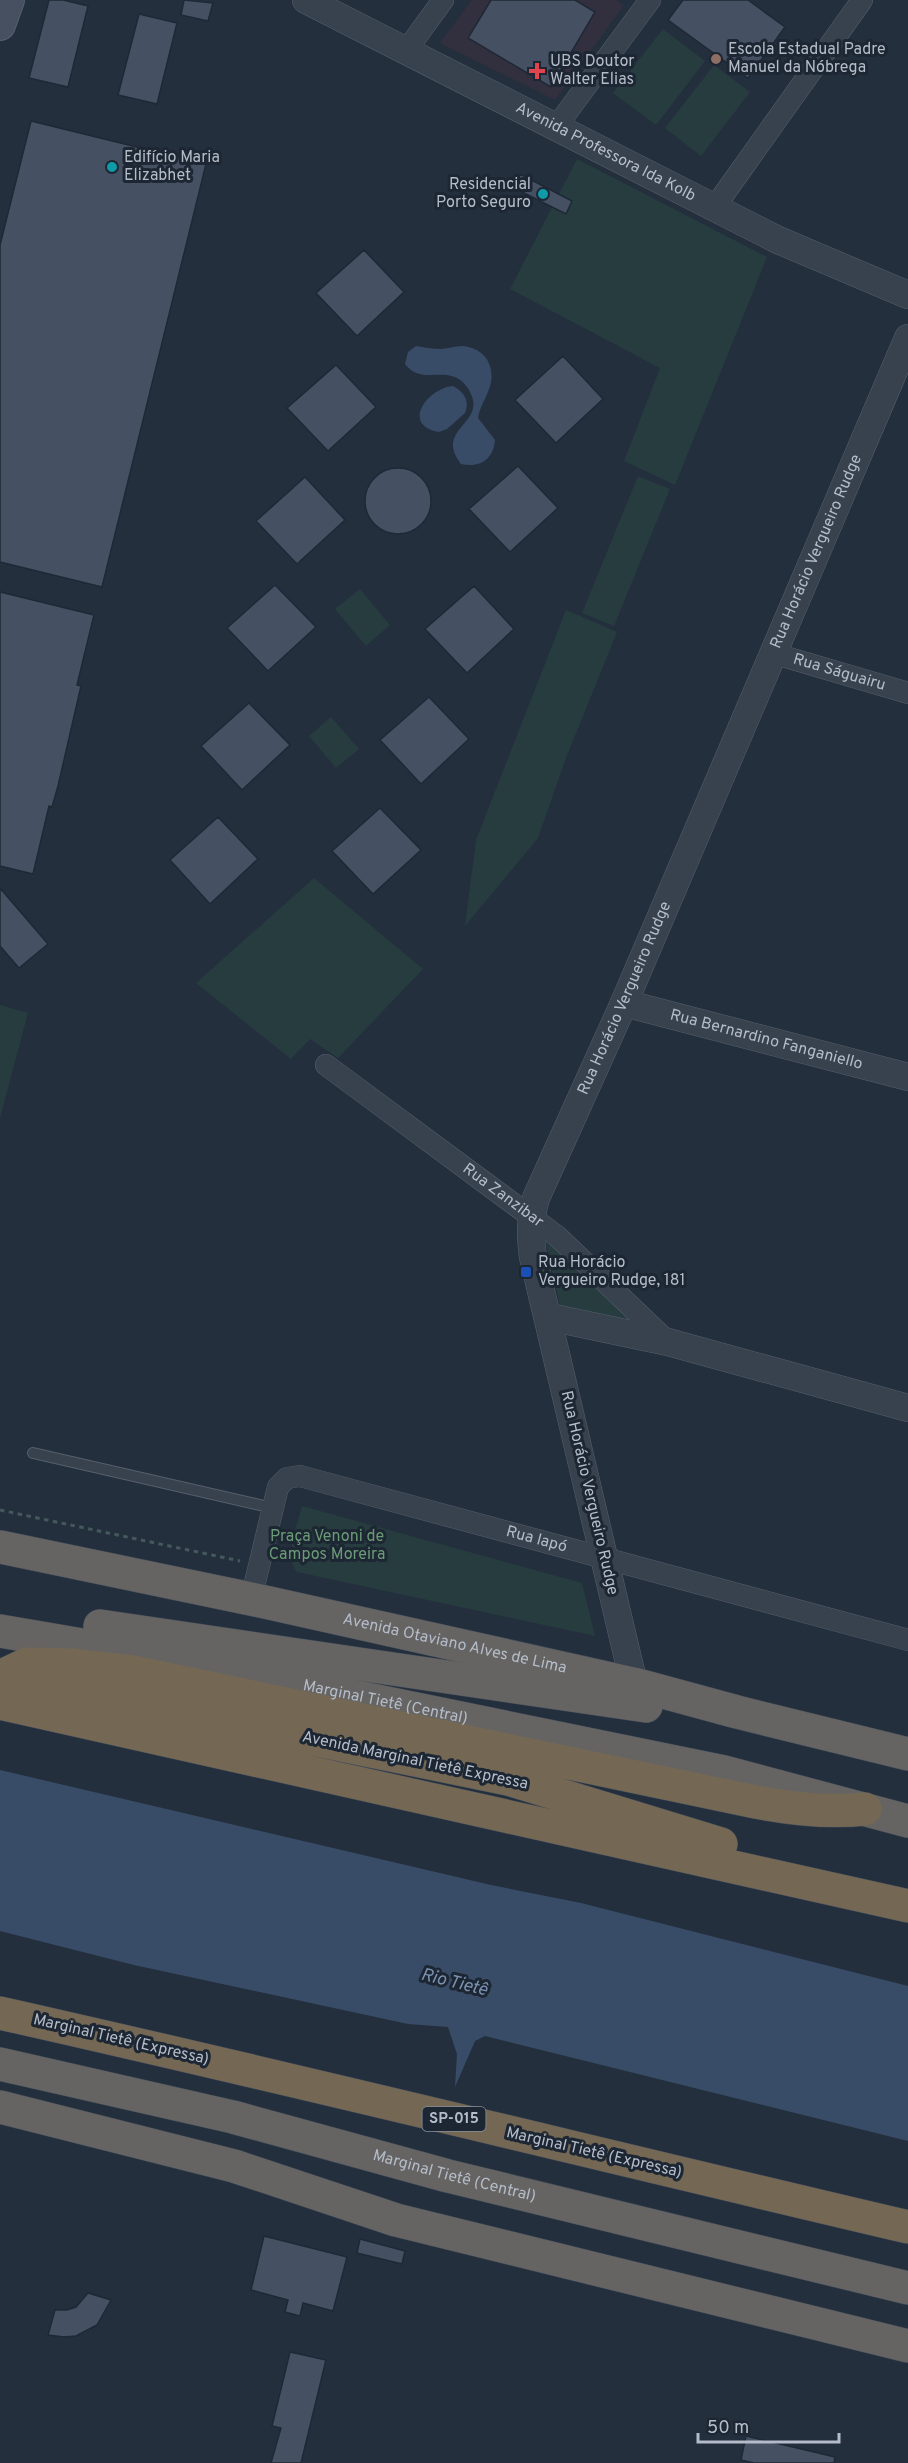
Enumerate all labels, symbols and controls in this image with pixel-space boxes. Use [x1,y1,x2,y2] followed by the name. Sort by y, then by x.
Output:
[728,40,886,78] place label: Escola Estadual Padre Manuel da Nóbrega
[550,52,635,90] place label: UBS Doutor Walter Elias
[709,52,723,66] marker: Escola Estadual Padre Manuel da Nóbrega
[528,62,546,80] marker: UBS Doutor Walter Elias
[512,98,699,206] street label: Avenida Professora Ida Kolb
[124,148,220,186] place label: Edifício Maria Elizabhet
[105,160,119,174] marker: Edifício Maria Elizabhet
[436,175,531,213] place label: Residencial Porto Seguro
[536,187,550,201] marker: Residencial Porto Seguro
[766,452,867,652] street label: Rua Horácio Vergueiro Rudge
[791,650,888,696] street label: Rua Ságuairu
[574,899,676,1098] street label: Rua Horácio Vergueiro Rudge
[668,1005,865,1075] street label: Rua Bernardino Fanganiello
[458,1159,547,1232] street label: Rua Zanzibar
[538,1253,685,1291] place label: Rua Horácio Vergueiro Rudge, 181
[519,1265,533,1279] marker: Rua Horácio Vergueiro Rudge, 181
[556,1389,622,1597] street label: Rua Horácio Vergueiro Rudge
[504,1522,569,1558] street label: Rua Iapó
[269,1527,385,1565] park label: Praça Venoni de Campos Moreira
[341,1610,569,1679] street label: Avenida Otaviano Alves de Lima
[301,1676,470,1729] street label: Marginal Tietê (Central)
[300,1727,530,1795] street label: Avenida Marginal Tietê Expressa
[418,1964,490,2003] water label: Rio Tietê
[31,2010,211,2070] street label: Marginal Tietê (Expressa)
[422,2107,486,2131] road number: SP-015
[504,2123,684,2183] street label: Marginal Tietê (Expressa)
[370,2146,538,2207] street label: Marginal Tietê (Central)
[698,2406,839,2444] scale bar
[707,2417,749,2440] text: 50 m

